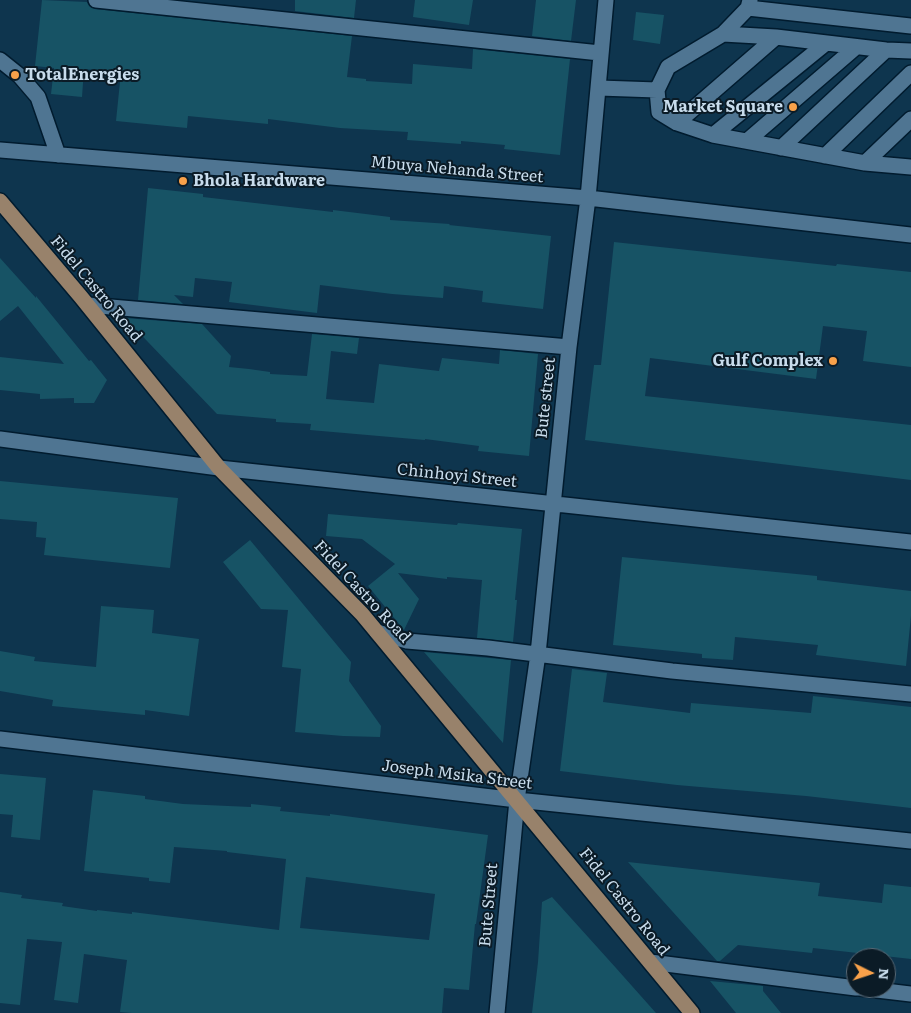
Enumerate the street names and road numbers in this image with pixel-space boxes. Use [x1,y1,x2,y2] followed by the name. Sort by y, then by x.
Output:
[370,153,544,187] street label: Mbuya Nehanda Street
[46,232,146,346] street label: Fidel Castro Road
[532,356,560,440] street label: Bute street
[396,460,518,492] street label: Chinhoyi Street
[310,537,414,647] street label: Fidel Castro Road
[380,756,534,794] street label: Joseph Msika Street
[575,844,673,960] street label: Fidel Castro Road
[476,862,502,948] street label: Bute Street

